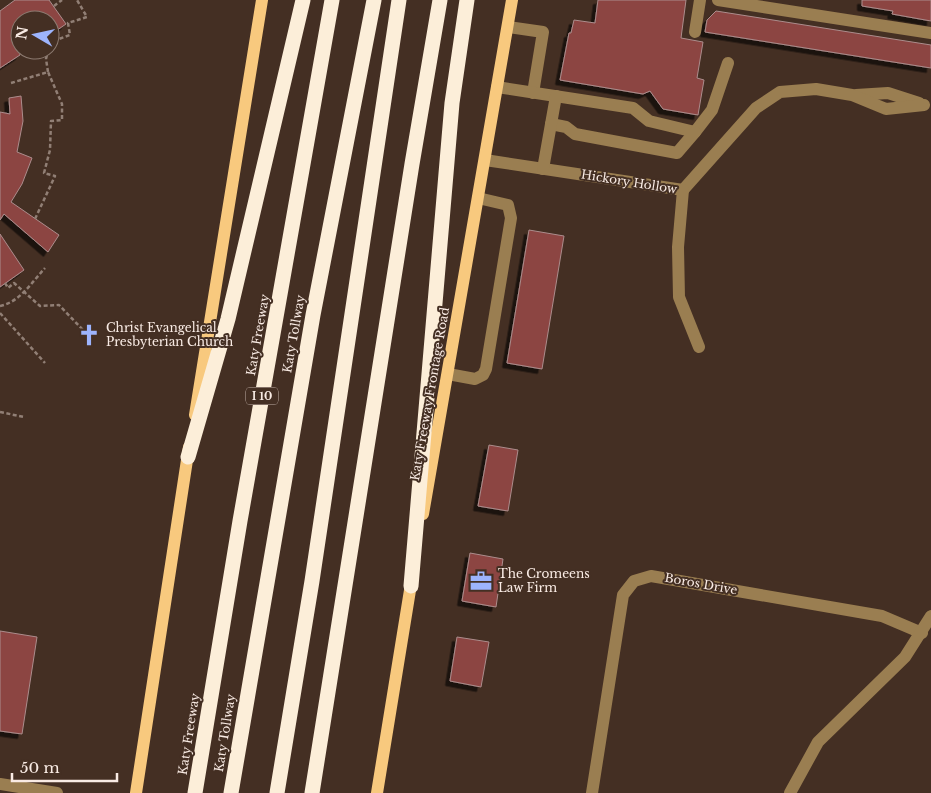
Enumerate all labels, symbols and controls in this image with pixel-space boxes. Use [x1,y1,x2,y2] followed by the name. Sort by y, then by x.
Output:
[10,10,60,60] north arrow
[12,25,32,41] text: N
[580,166,679,197] street label: Hickory Hollow
[243,293,272,377] street label: Katy Freeway
[279,293,308,374] street label: Katy Tollway
[407,306,452,482] street label: Katy Freeway Frontage Road
[106,320,233,349] place label: Christ Evangelical Presbyterian Church
[76,322,102,348] church icon: Christ Evangelical Presbyterian Church
[246,388,278,404] road number: I 10
[498,566,590,595] place label: The Cromeens Law Firm
[468,568,494,594] office icon: The Cromeens Law Firm
[664,570,739,597] street label: Boros Drive
[175,692,202,776] street label: Katy Freeway
[211,692,238,773] street label: Katy Tollway
[12,750,118,782] scale bar
[20,758,60,777] text: 50 m

